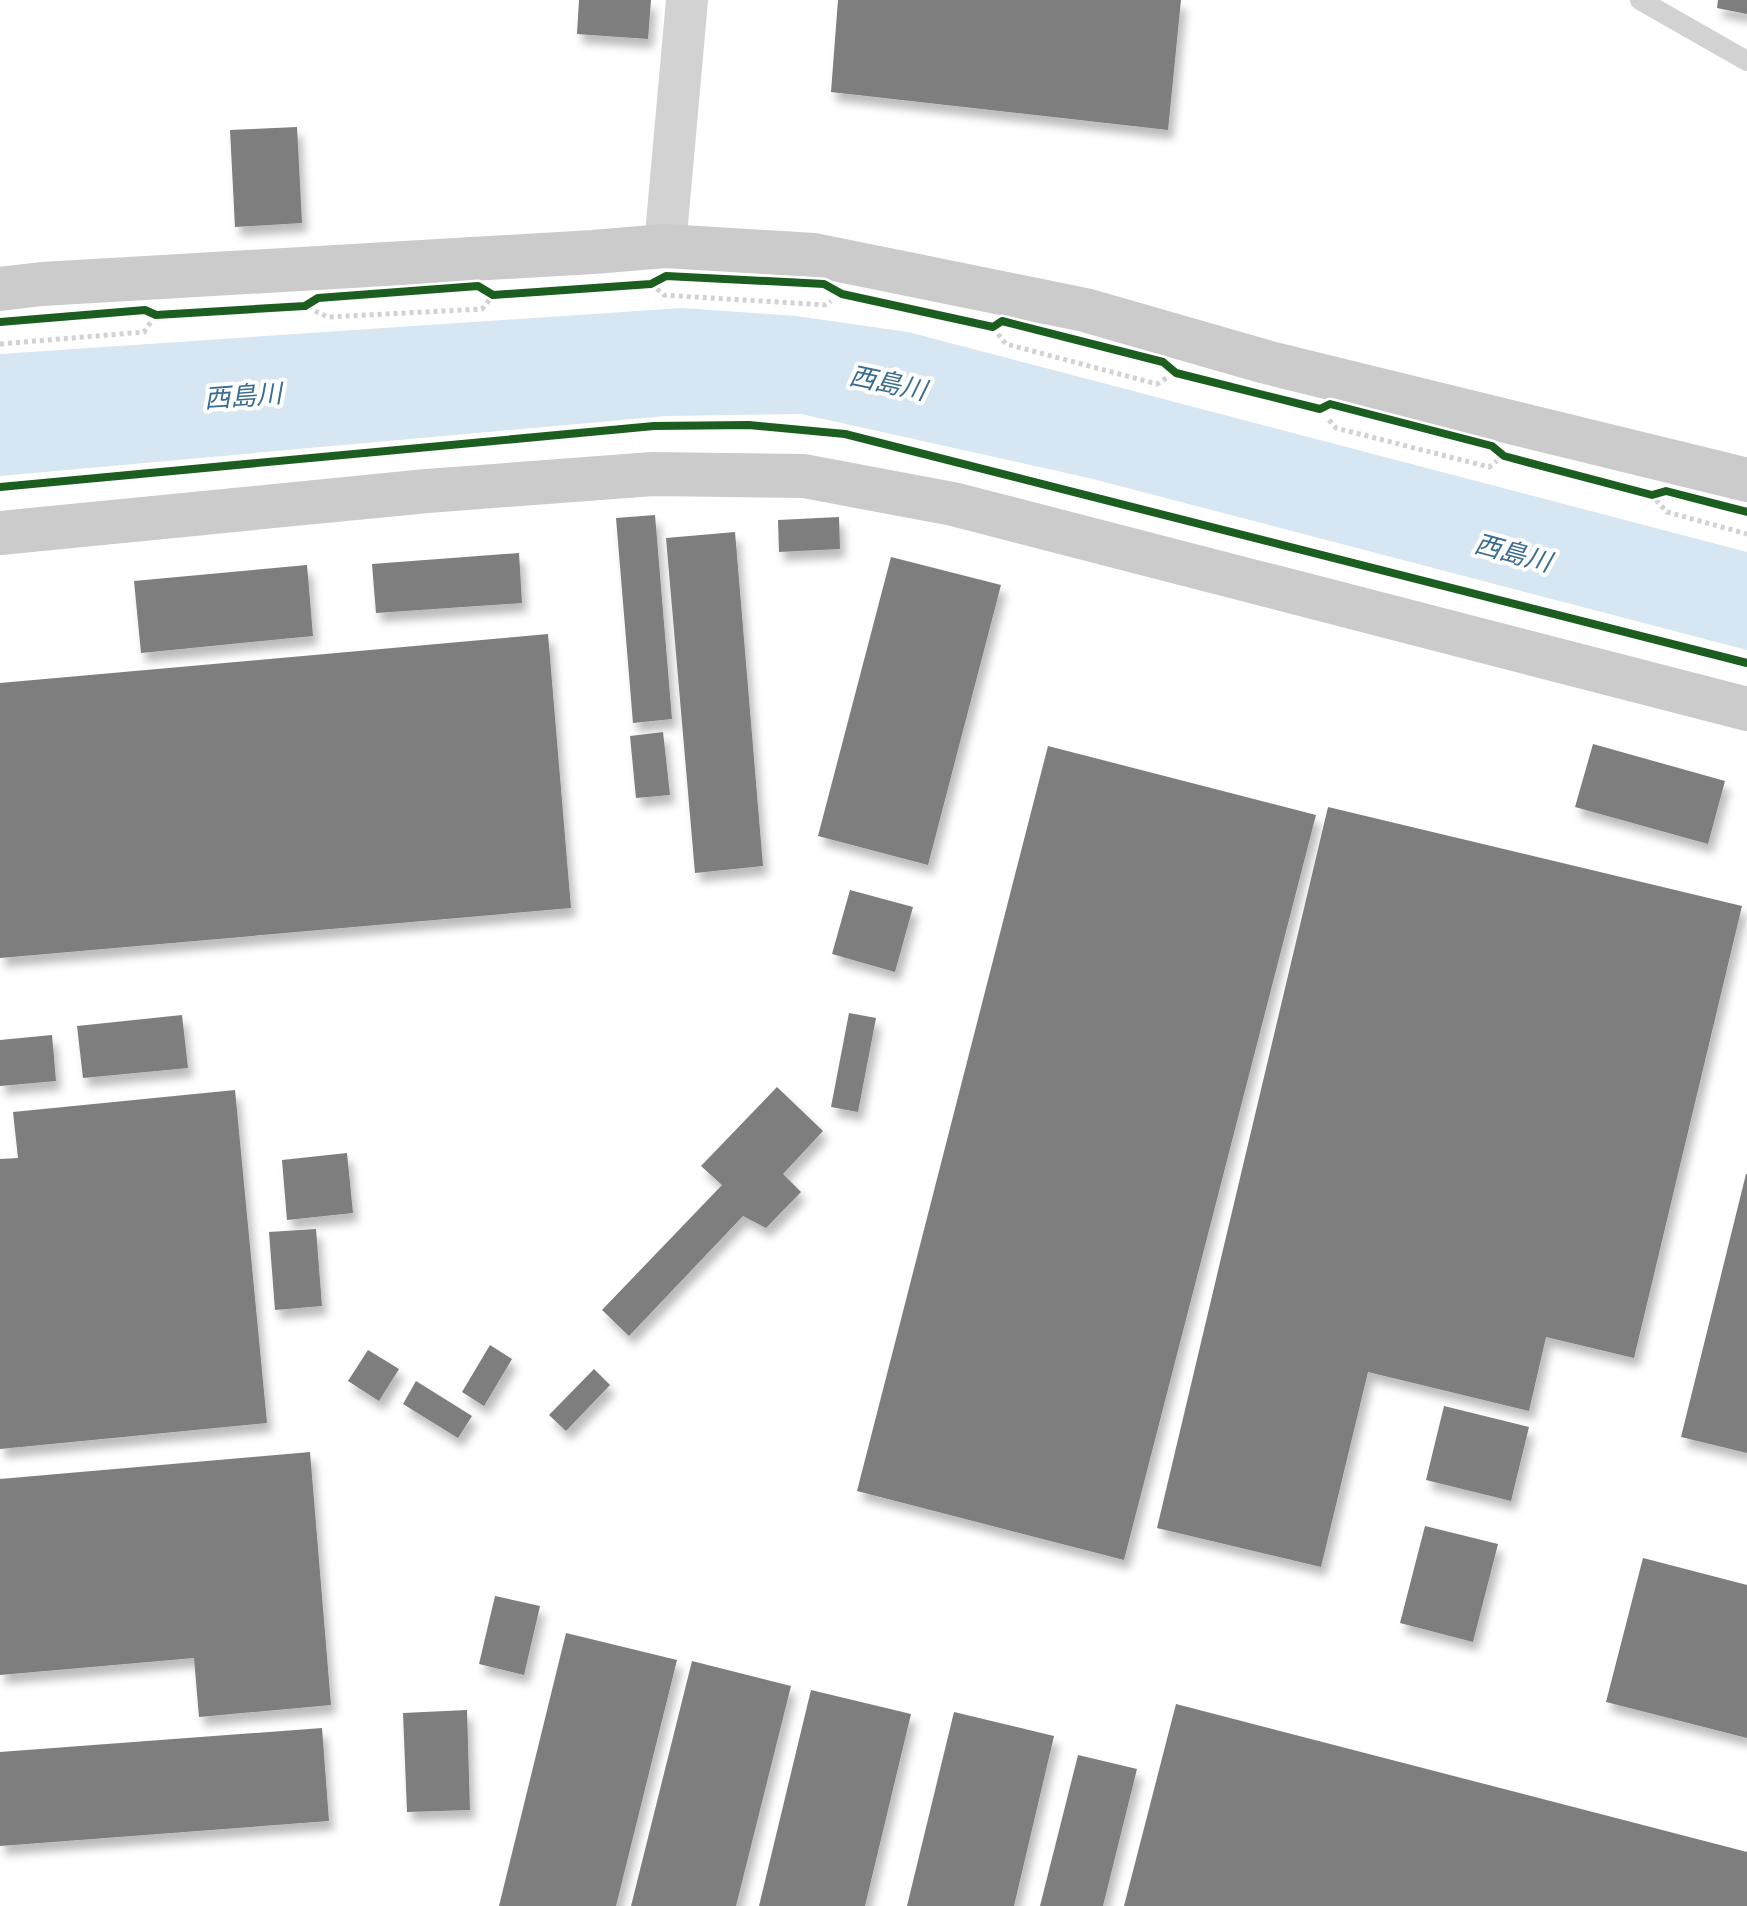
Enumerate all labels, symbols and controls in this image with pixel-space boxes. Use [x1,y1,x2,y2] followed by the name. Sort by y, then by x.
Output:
[847,359,932,407] water label: 西島川
[203,377,286,415] water label: 西島川
[1471,527,1558,579] water label: 西島川

